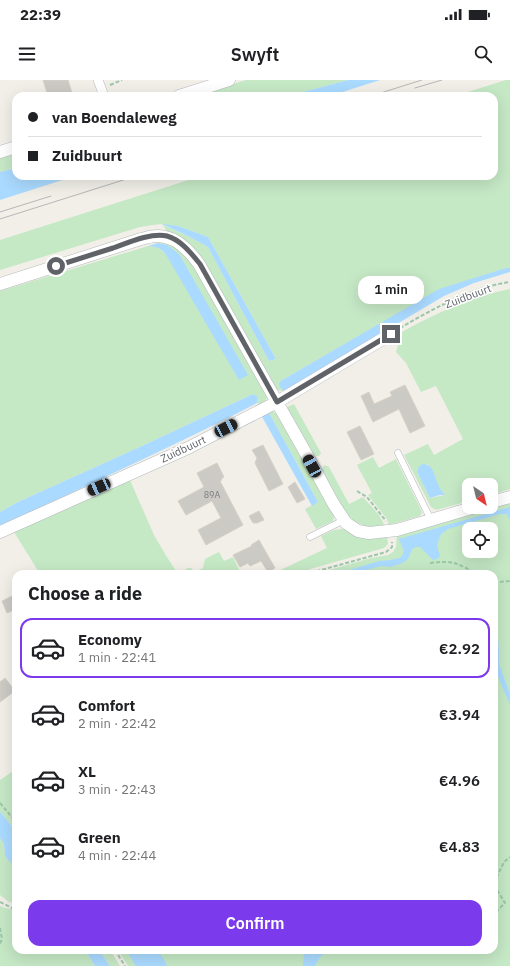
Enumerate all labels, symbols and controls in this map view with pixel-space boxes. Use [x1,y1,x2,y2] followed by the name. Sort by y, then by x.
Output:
[20,5,61,24] text: 22:39
[16,43,38,65] icon: menu
[231,43,279,66] text: Swyft
[472,43,494,65] icon: search
[52,108,177,127] text: van Boendaleweg
[52,146,122,165] text: Zuidbuurt
[47,257,65,275] route start
[358,276,424,304] callout: 1 min
[374,281,408,298] text: 1 min
[443,281,493,311] street label: Zuidbuurt
[382,325,400,343] route end
[213,417,239,439] car
[158,432,208,466] street label: Zuidbuurt
[301,453,323,479] car
[86,477,112,497] car
[462,478,498,514] north arrow
[462,478,498,558] map controls
[204,489,221,500] house number: 89A
[462,522,498,558] button: locate
[28,582,142,605] text: Choose a ride
[30,630,66,666] icon: car
[78,630,142,649] text: Economy
[439,639,480,658] text: €2.92
[78,649,156,666] text: 1 min · 22:41
[30,696,66,732] icon: car
[78,696,135,715] text: Comfort
[439,705,480,724] text: €3.94
[78,715,156,732] text: 2 min · 22:42
[30,762,66,798] icon: car
[78,762,96,781] text: XL
[439,771,480,790] text: €4.96
[78,781,156,798] text: 3 min · 22:43
[30,828,66,864] icon: car
[78,828,121,847] text: Green
[439,837,480,856] text: €4.83
[78,847,156,864] text: 4 min · 22:44
[28,900,482,946] button: Confirm

